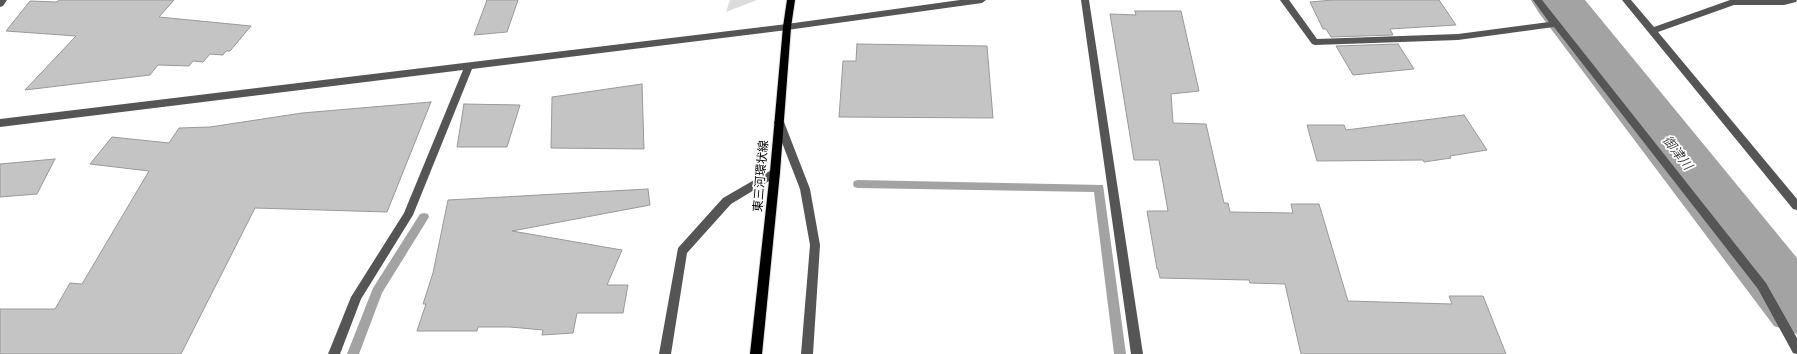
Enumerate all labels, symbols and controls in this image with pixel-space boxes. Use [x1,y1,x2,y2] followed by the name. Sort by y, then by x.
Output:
[1659,133,1695,173] water label: 御津川
[751,140,771,212] street label: 東三河環状線

